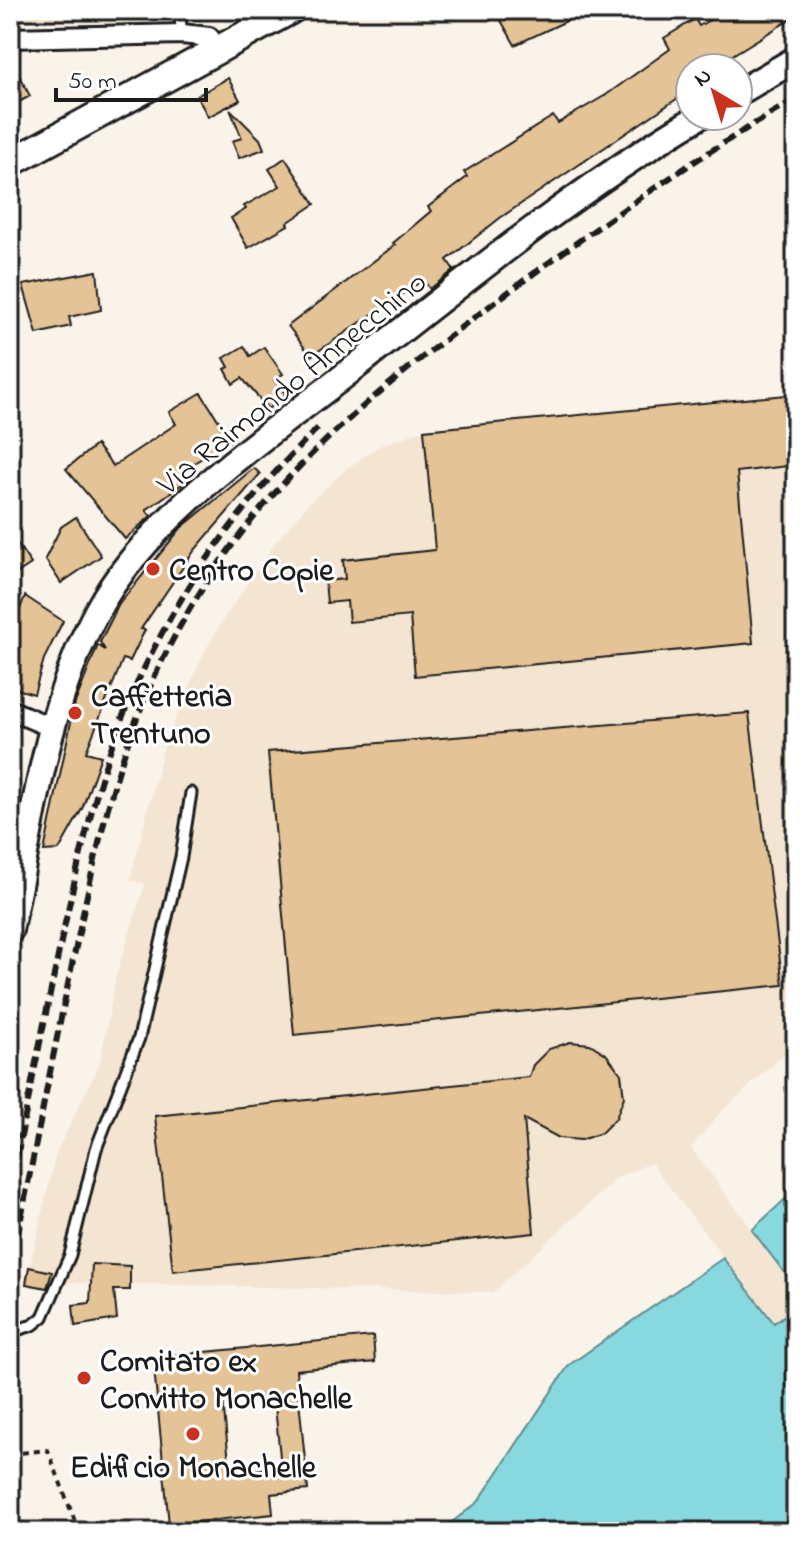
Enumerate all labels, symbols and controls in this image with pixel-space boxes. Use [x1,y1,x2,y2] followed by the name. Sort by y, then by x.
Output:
[56,52,206,102] scale bar
[674,52,754,132] north arrow
[688,61,719,96] text: N
[68,65,117,100] text: 50 m
[147,261,438,509] street label: Via Raimondo Annecchino
[169,549,335,596] place label: Centro Copie
[144,560,162,578] marker: Centro Copie
[91,675,232,759] place label: Caffetteria Trentuno
[66,704,84,722] marker: Caffetteria Trentuno
[100,1340,354,1424] place label: Comitato ex Convitto Monachelle
[75,1369,93,1387] marker: Comitato ex Convitto Monachelle
[184,1425,202,1443] marker: Edificio Monachelle
[70,1446,318,1493] place label: Edificio Monachelle

